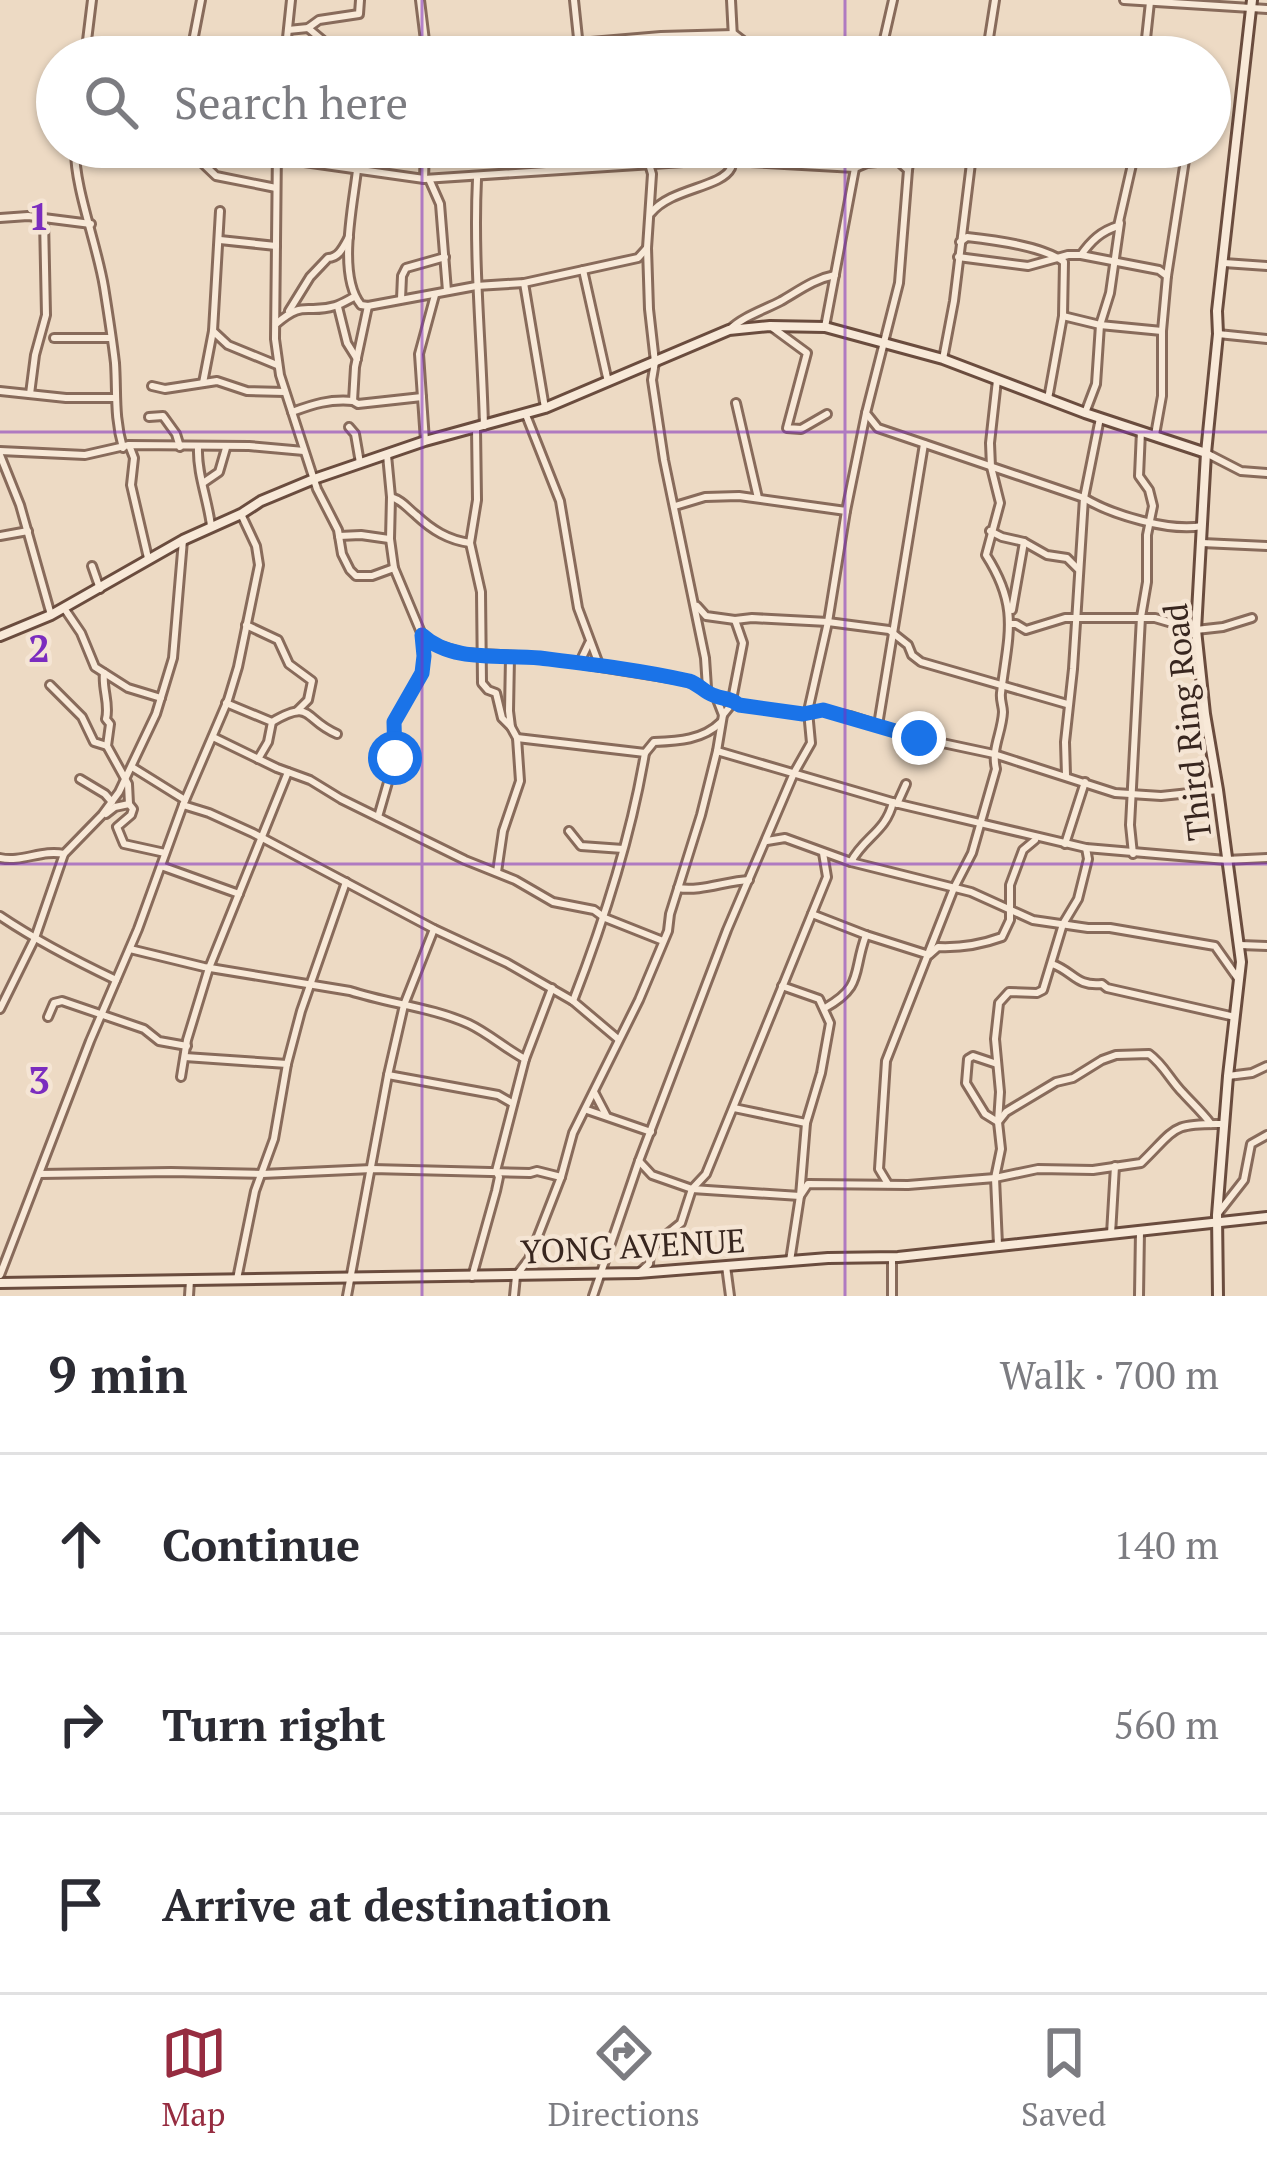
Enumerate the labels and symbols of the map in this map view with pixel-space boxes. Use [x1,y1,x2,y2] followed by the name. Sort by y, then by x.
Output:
[28,189,50,241] text: 1
[1153,601,1220,843] street label: Third Ring Road
[28,621,50,673] text: 2
[892,711,946,765] route end
[368,731,422,785] route start
[28,1053,50,1105] text: 3
[519,1218,746,1273] street label: YONG AVENUE

